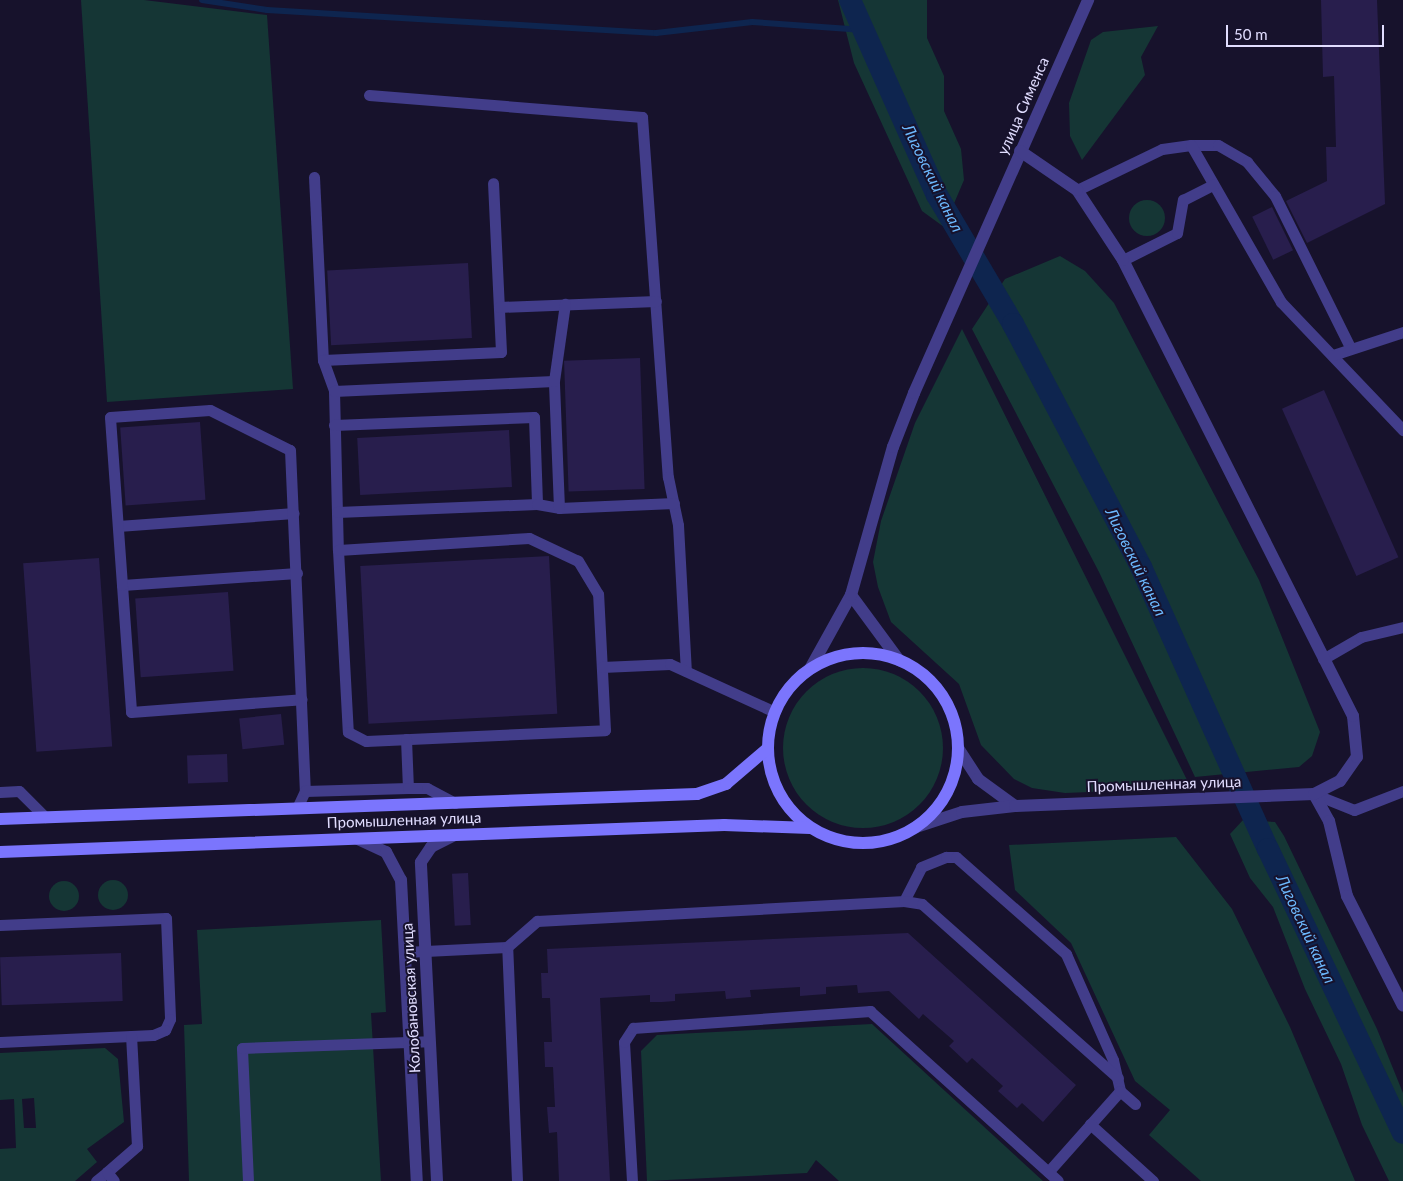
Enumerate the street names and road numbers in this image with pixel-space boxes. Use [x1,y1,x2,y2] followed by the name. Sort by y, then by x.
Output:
[993,54,1053,158] street label: улица Сименса
[1086,772,1242,796] street label: Промышленная улица
[326,808,482,832] street label: Промышленная улица
[398,923,424,1073] street label: Колобановская улица

